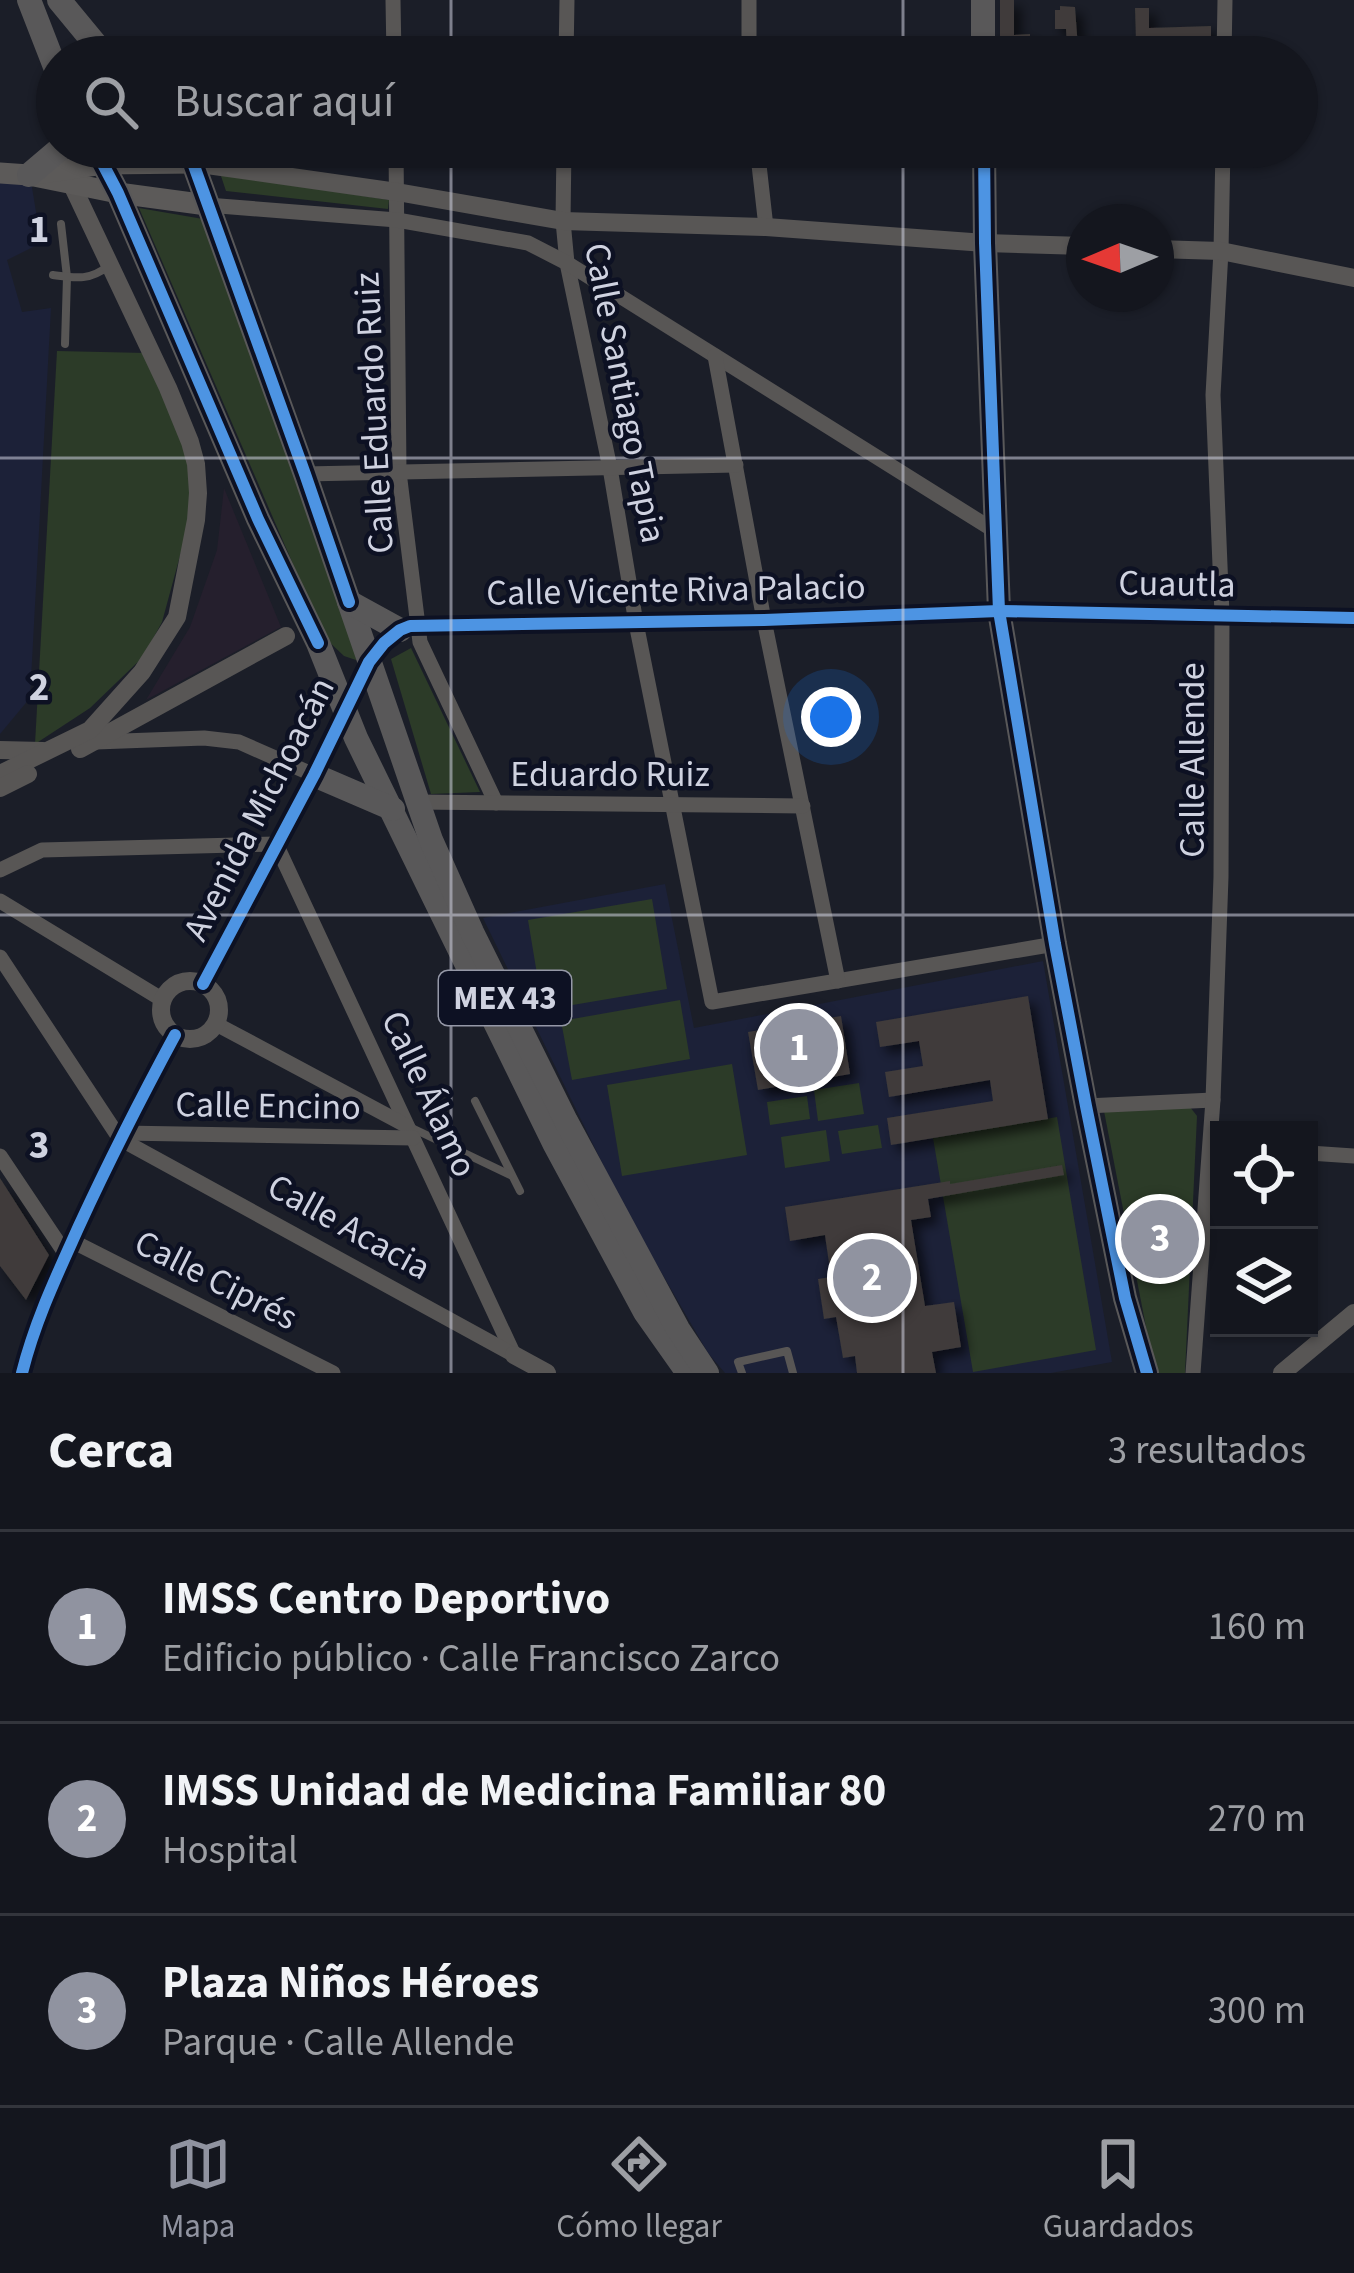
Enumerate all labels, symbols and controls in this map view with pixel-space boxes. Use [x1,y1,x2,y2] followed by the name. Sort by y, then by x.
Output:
[36,36,1318,168] search box
[78,69,144,135] icon: search
[174,70,394,134] text: Buscar aquí
[29,202,49,258] text: 1
[1066,204,1174,312] north arrow
[571,239,679,547] street label: Calle Santiago Tapia
[341,271,407,555] street label: Calle Eduardo Ruiz
[1118,557,1236,611] street label: Cuautla
[486,561,866,619] street label: Calle Vicente Riva Palacio
[29,660,49,716] text: 2
[1167,662,1218,858] street label: Calle Allende
[171,668,347,950] street label: Avenida Michoacán
[801,687,861,747] your location
[510,749,710,800] street label: Eduardo Ruiz
[439,971,571,1025] road number: MEX 43
[368,1002,490,1186] street label: Calle Álamo
[760,1003,838,1093] pin: 1
[175,1079,361,1133] street label: Calle Encino
[29,1118,49,1174] text: 3
[1210,1121,1318,1337] map controls
[1210,1121,1318,1229] button: locate
[258,1161,440,1293] street label: Calle Acacia
[1121,1194,1199,1284] pin: 3
[126,1217,306,1343] street label: Calle Ciprés
[1210,1229,1318,1337] button: layers
[833,1233,911,1323] pin: 2
[48,1415,174,1487] text: Cerca
[1108,1423,1306,1479] text: 3 resultados
[162,1567,610,1631] text: IMSS Centro Deportivo
[77,1599,97,1655] text: 1
[1208,1599,1306,1655] text: 160 m
[162,1631,780,1687] text: Edificio público · Calle Francisco Zarco
[162,1759,886,1823] text: IMSS Unidad de Medicina Familiar 80
[77,1791,97,1847] text: 2
[1208,1791,1306,1847] text: 270 m
[162,1823,298,1879] text: Hospital
[162,1951,539,2015] text: Plaza Niños Héroes
[77,1983,97,2039] text: 3
[1208,1983,1306,2039] text: 300 m
[162,2015,514,2071] text: Parque · Calle Allende
[160,2131,236,2250] tab: Mapa
[556,2131,722,2250] tab: Cómo llegar
[1043,2131,1194,2250] tab: Guardados

